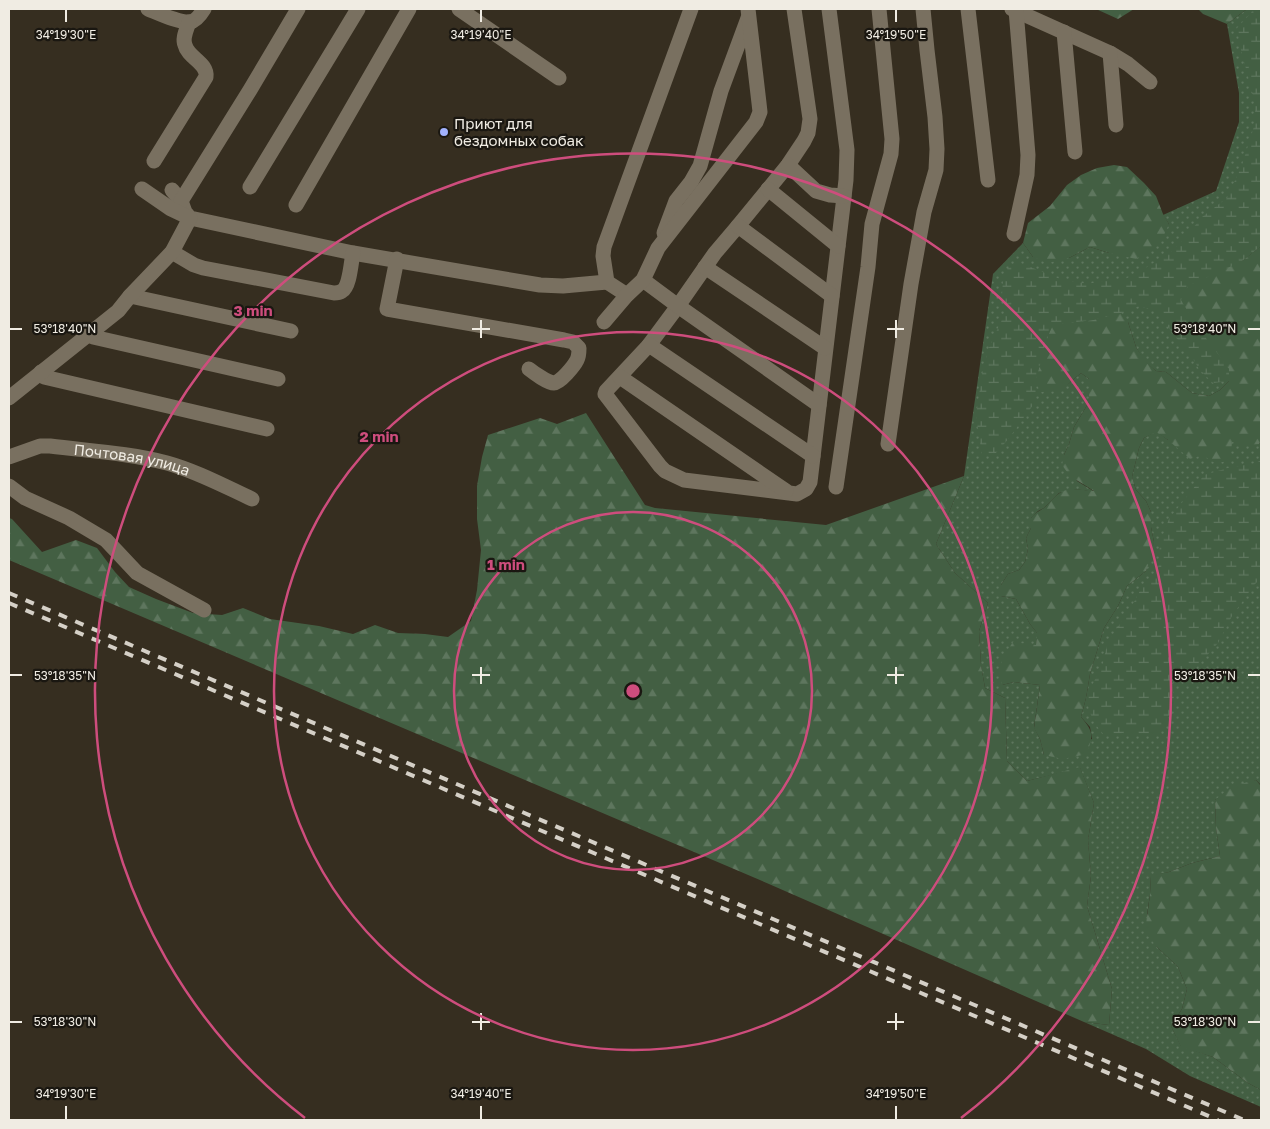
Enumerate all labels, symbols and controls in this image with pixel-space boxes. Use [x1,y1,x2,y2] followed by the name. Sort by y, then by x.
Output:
[36,27,96,42] text: 34°19'30"E
[451,27,511,42] text: 34°19'40"E
[866,27,926,42] text: 34°19'50"E
[454,114,584,149] place label: Приют для бездомных собак
[438,126,450,138] marker: Приют для бездомных собак
[233,301,273,319] text: 3 min
[33,321,97,336] text: 53°18'40"N
[1173,321,1237,336] text: 53°18'40"N
[359,427,399,445] text: 2 min
[73,440,193,479] street label: Почтовая улица
[487,555,525,573] text: 1 min
[34,668,96,683] text: 53°18'35"N
[1174,668,1236,683] text: 53°18'35"N
[624,682,642,700] centre of rings
[34,1014,96,1029] text: 53°18'30"N
[1174,1014,1236,1029] text: 53°18'30"N
[36,1086,96,1101] text: 34°19'30"E
[451,1086,511,1101] text: 34°19'40"E
[866,1086,926,1101] text: 34°19'50"E

